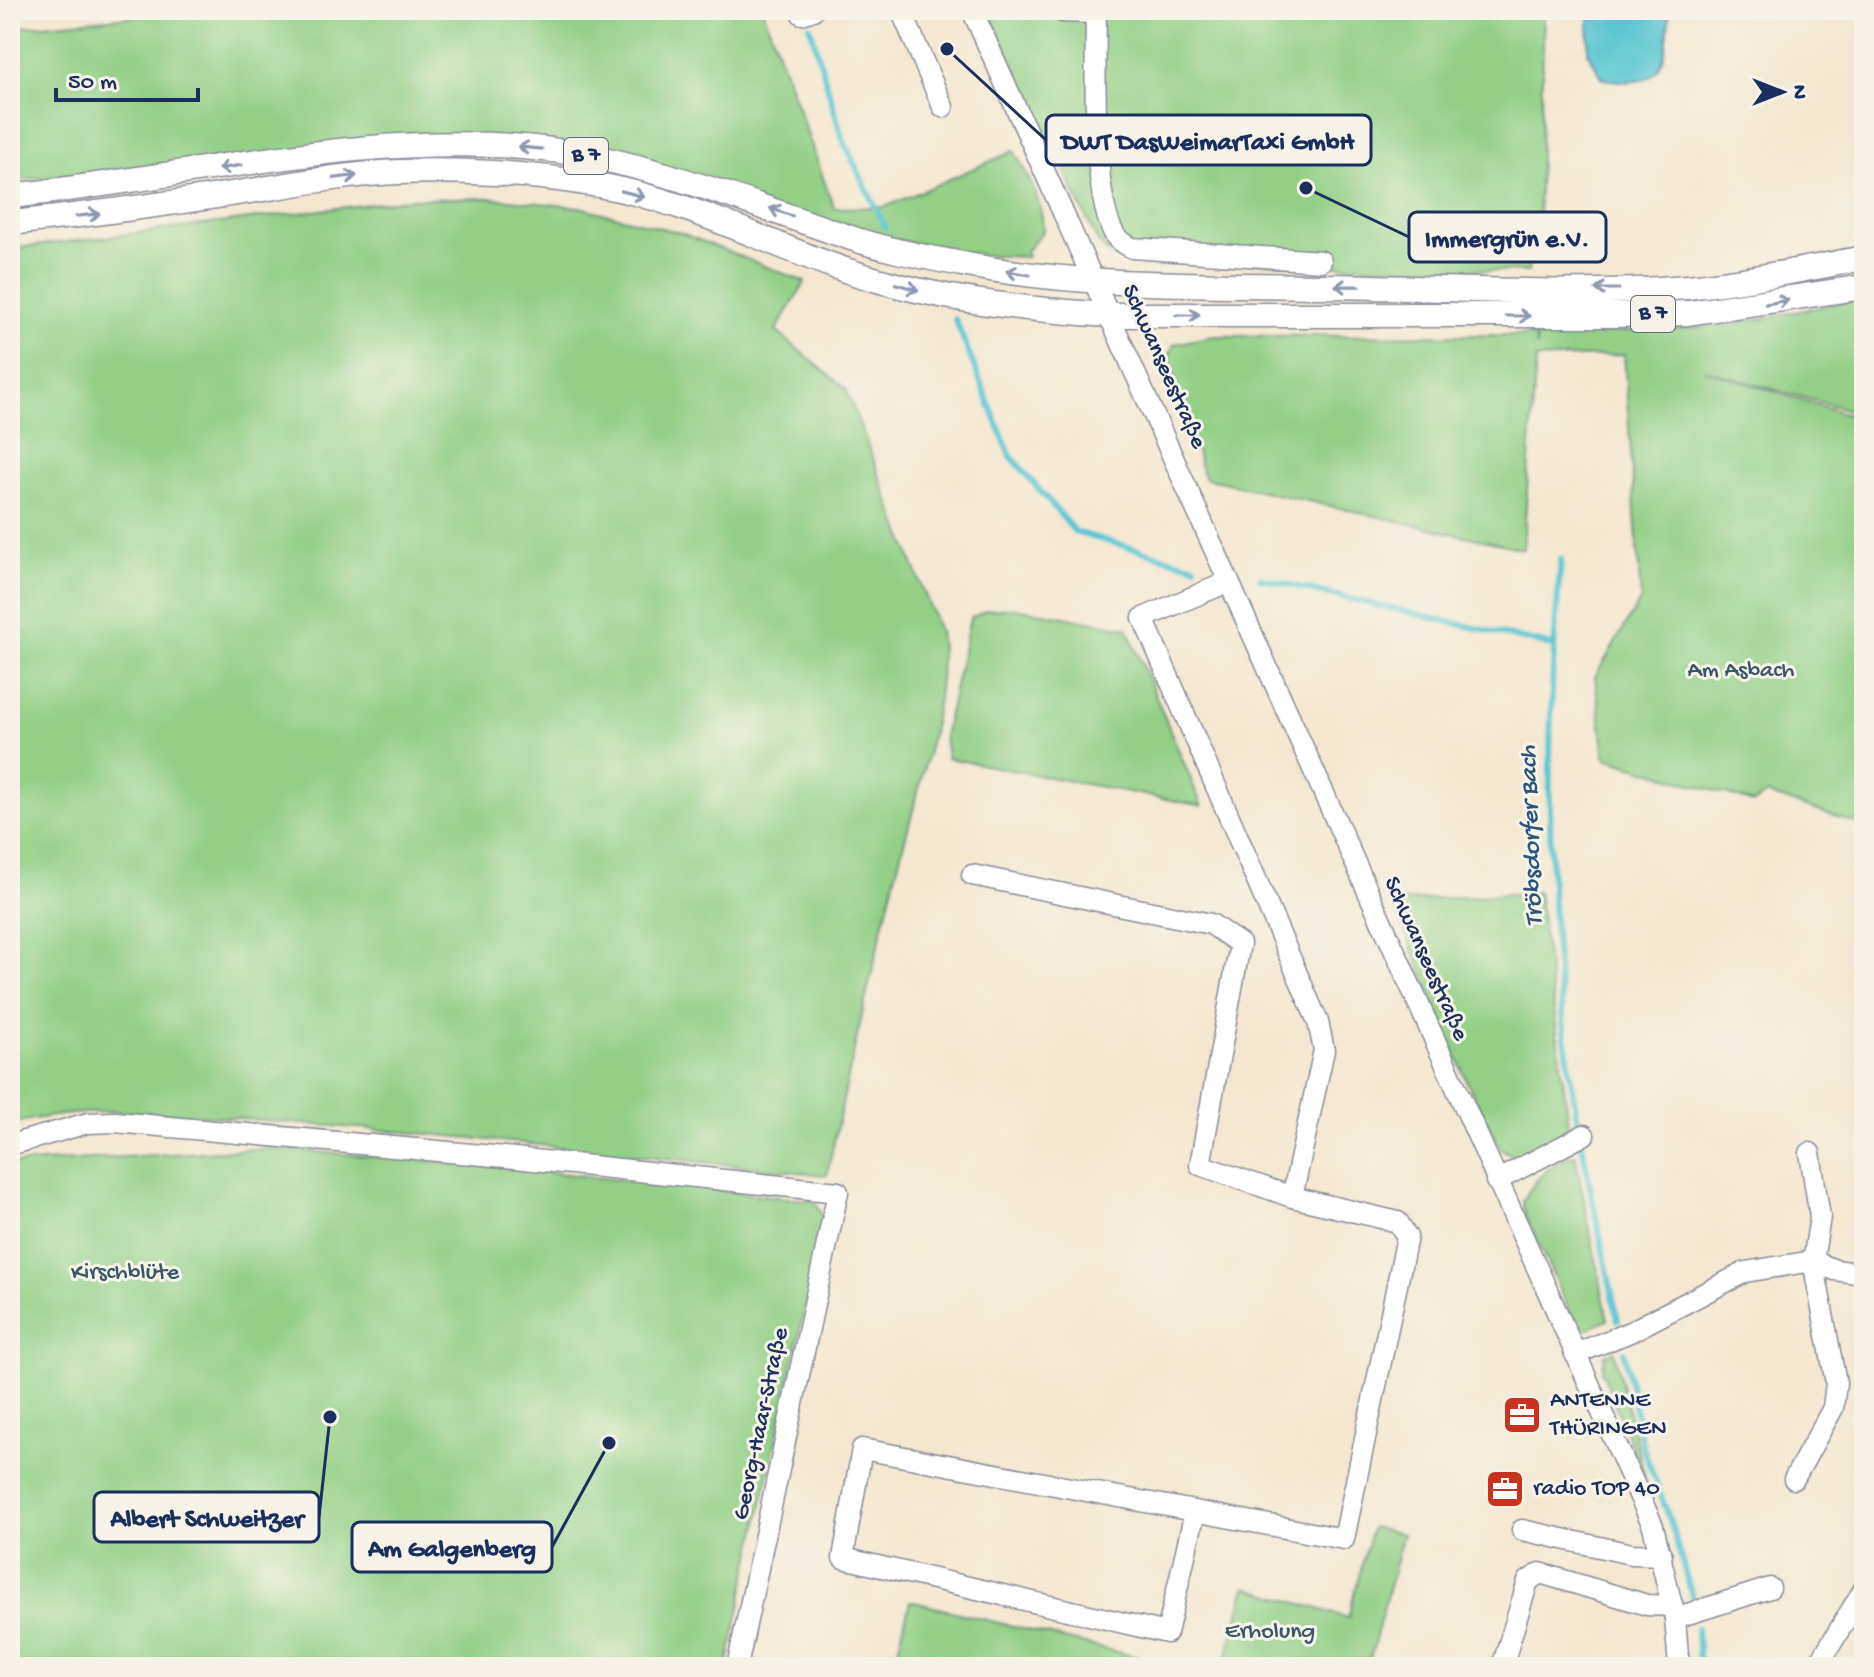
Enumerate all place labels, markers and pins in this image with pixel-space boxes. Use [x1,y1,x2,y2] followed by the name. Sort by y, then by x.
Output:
[1046,115,1371,165] callout: DWT DasWeimarTaxi GmbH
[1409,212,1606,262] callout: Immergrün e.V.
[1548,1387,1667,1444] place label: ANTENNE THÜRINGEN
[1501,1394,1543,1436] office icon: ANTENNE THÜRINGEN
[1484,1468,1526,1510] office icon: radio TOP 40
[1533,1475,1660,1504] place label: radio TOP 40
[94,1492,319,1542] callout: Albert Schweitzer
[352,1522,552,1572] callout: Am Galgenberg

